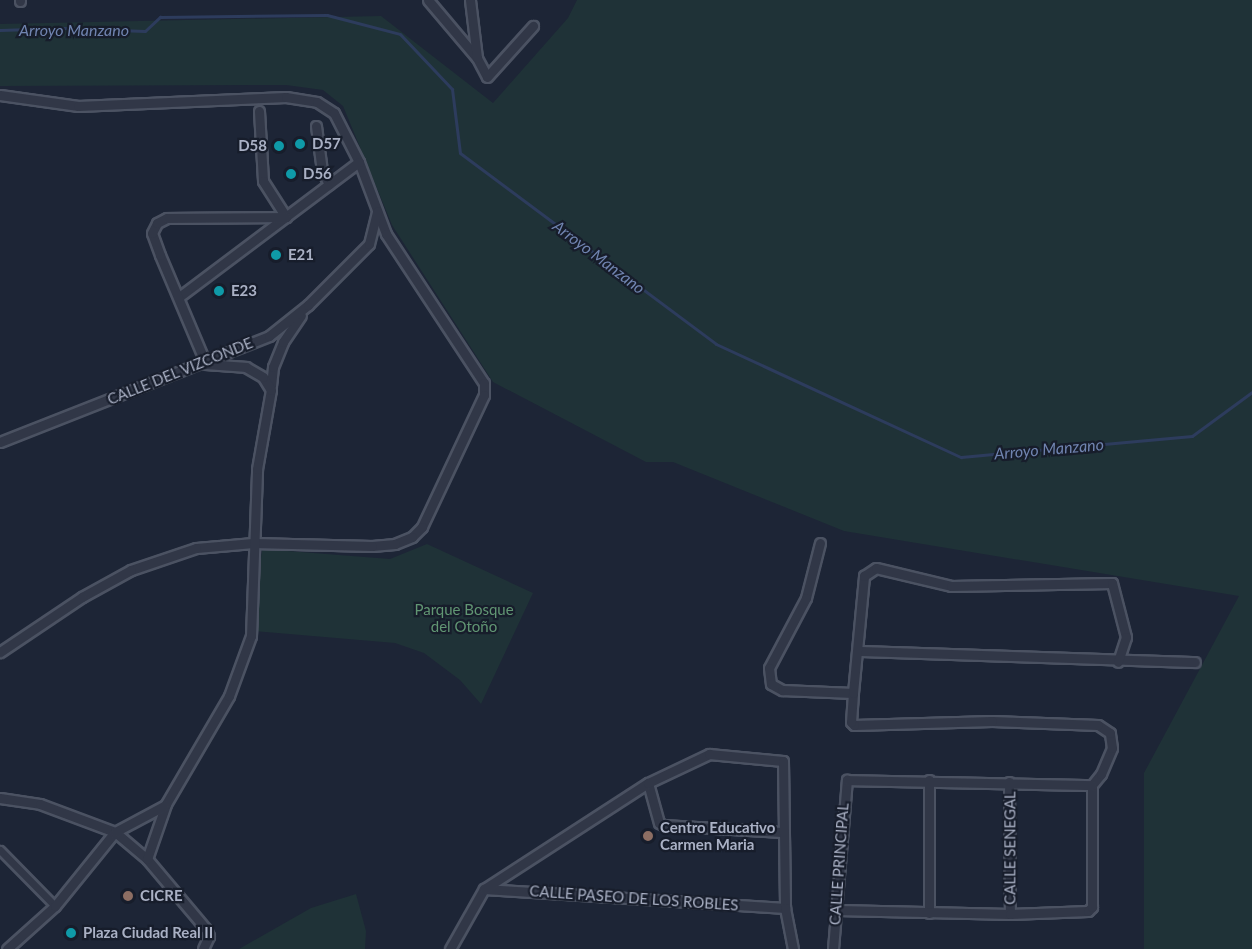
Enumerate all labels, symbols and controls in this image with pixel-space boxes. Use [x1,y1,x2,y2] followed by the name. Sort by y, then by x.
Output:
[19,20,129,40] water label: Arroyo Manzano
[312,135,341,153] place label: D57
[238,137,267,155] place label: D58
[293,137,307,151] marker: D57
[272,139,286,153] marker: D58
[303,165,332,183] place label: D56
[284,167,298,181] marker: D56
[549,216,649,298] water label: Arroyo Manzano
[288,246,314,264] place label: E21
[269,248,283,262] marker: E21
[231,282,257,300] place label: E23
[212,284,226,298] marker: E23
[104,333,256,409] street label: CALLE DEL VIZCONDE
[993,435,1105,463] water label: Arroyo Manzano
[414,600,514,635] park label: Parque Bosque del Otoño
[1001,791,1019,905] street label: CALLE SENEGAL
[826,802,852,926] street label: CALLE PRINCIPAL
[660,818,775,853] place label: Centro Educativo Carmen Maria
[641,829,655,843] marker: Centro Educativo Carmen Maria
[529,882,739,914] street label: CALLE PASEO DE LOS ROBLES
[140,887,183,905] place label: CICRE
[121,889,135,903] marker: CICRE
[83,924,213,942] place label: Plaza Ciudad Real II
[64,926,78,940] marker: Plaza Ciudad Real II

